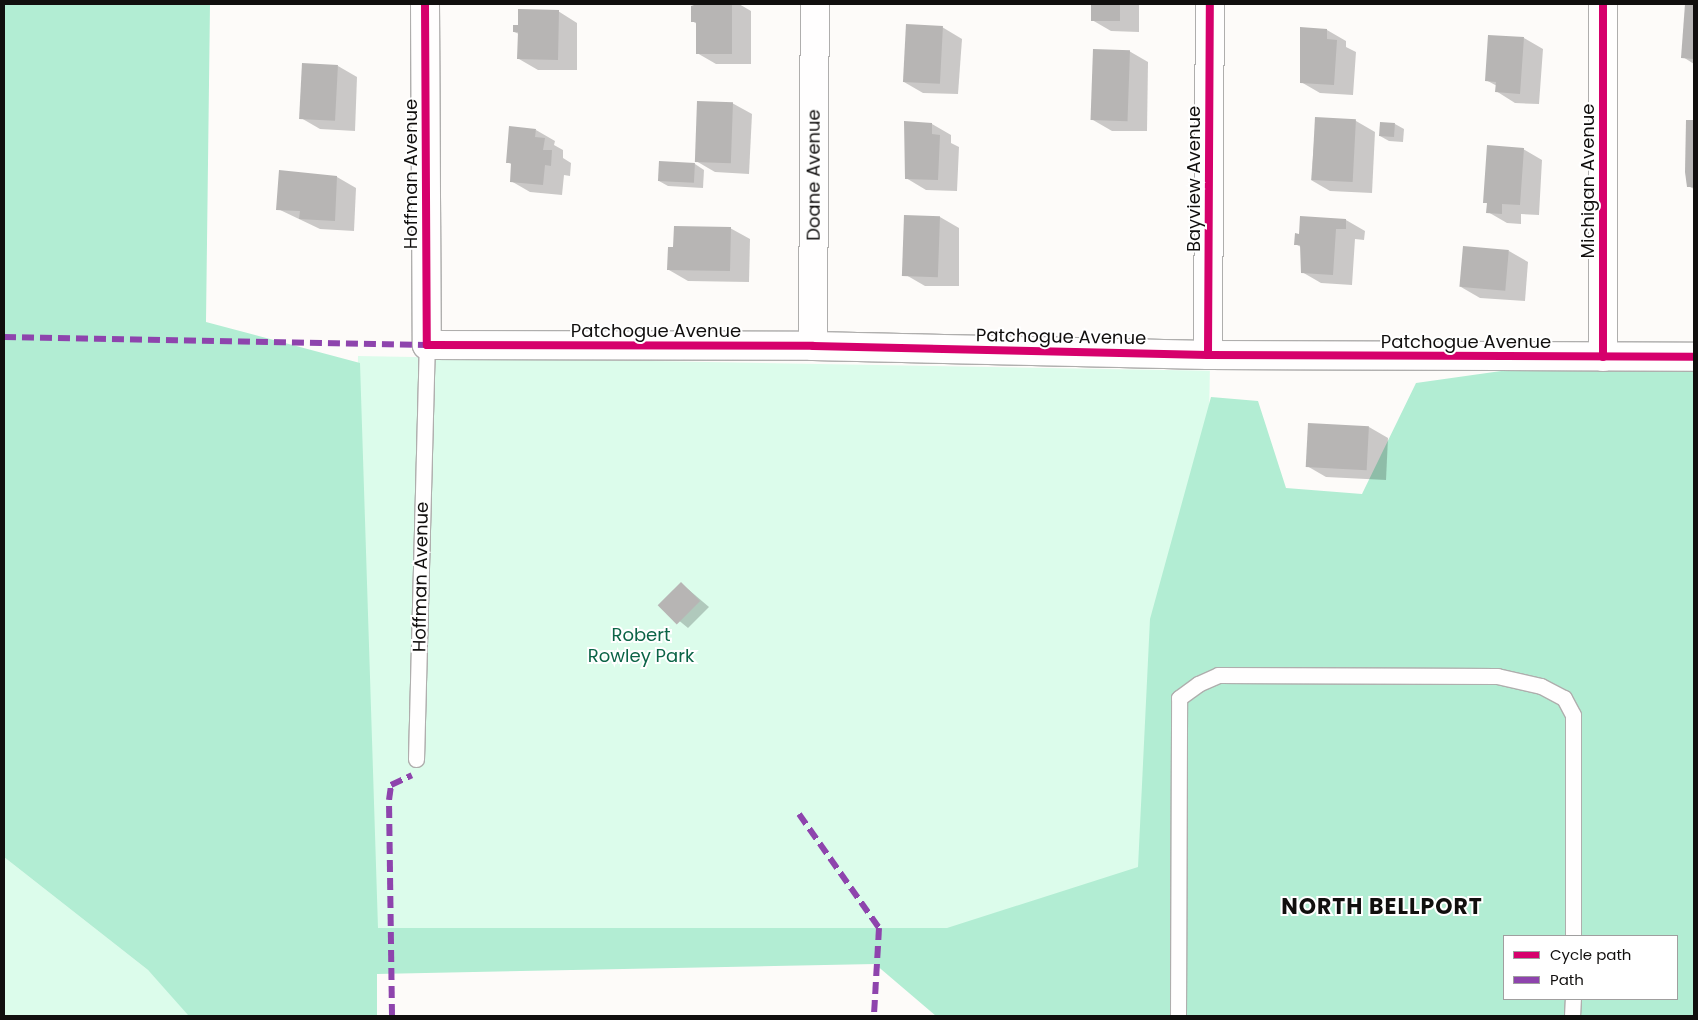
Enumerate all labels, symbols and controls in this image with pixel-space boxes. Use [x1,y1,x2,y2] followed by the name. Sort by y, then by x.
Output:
[400,99,422,249] street label: Hoffman Avenue
[1577,103,1599,259] street label: Michigan Avenue
[1183,106,1205,252] street label: Bayview Avenue
[803,109,825,241] street label: Doane Avenue
[571,320,741,342] street label: Patchogue Avenue
[976,325,1146,349] street label: Patchogue Avenue
[1381,331,1551,353] street label: Patchogue Avenue
[409,502,433,652] street label: Hoffman Avenue
[588,625,694,668] park label: Robert Rowley Park
[1279,894,1485,920] district label: NORTH BELLPORT
[1503,935,1678,1000] legend
[1550,944,1631,965] text: Cycle path
[1550,969,1584,990] text: Path

